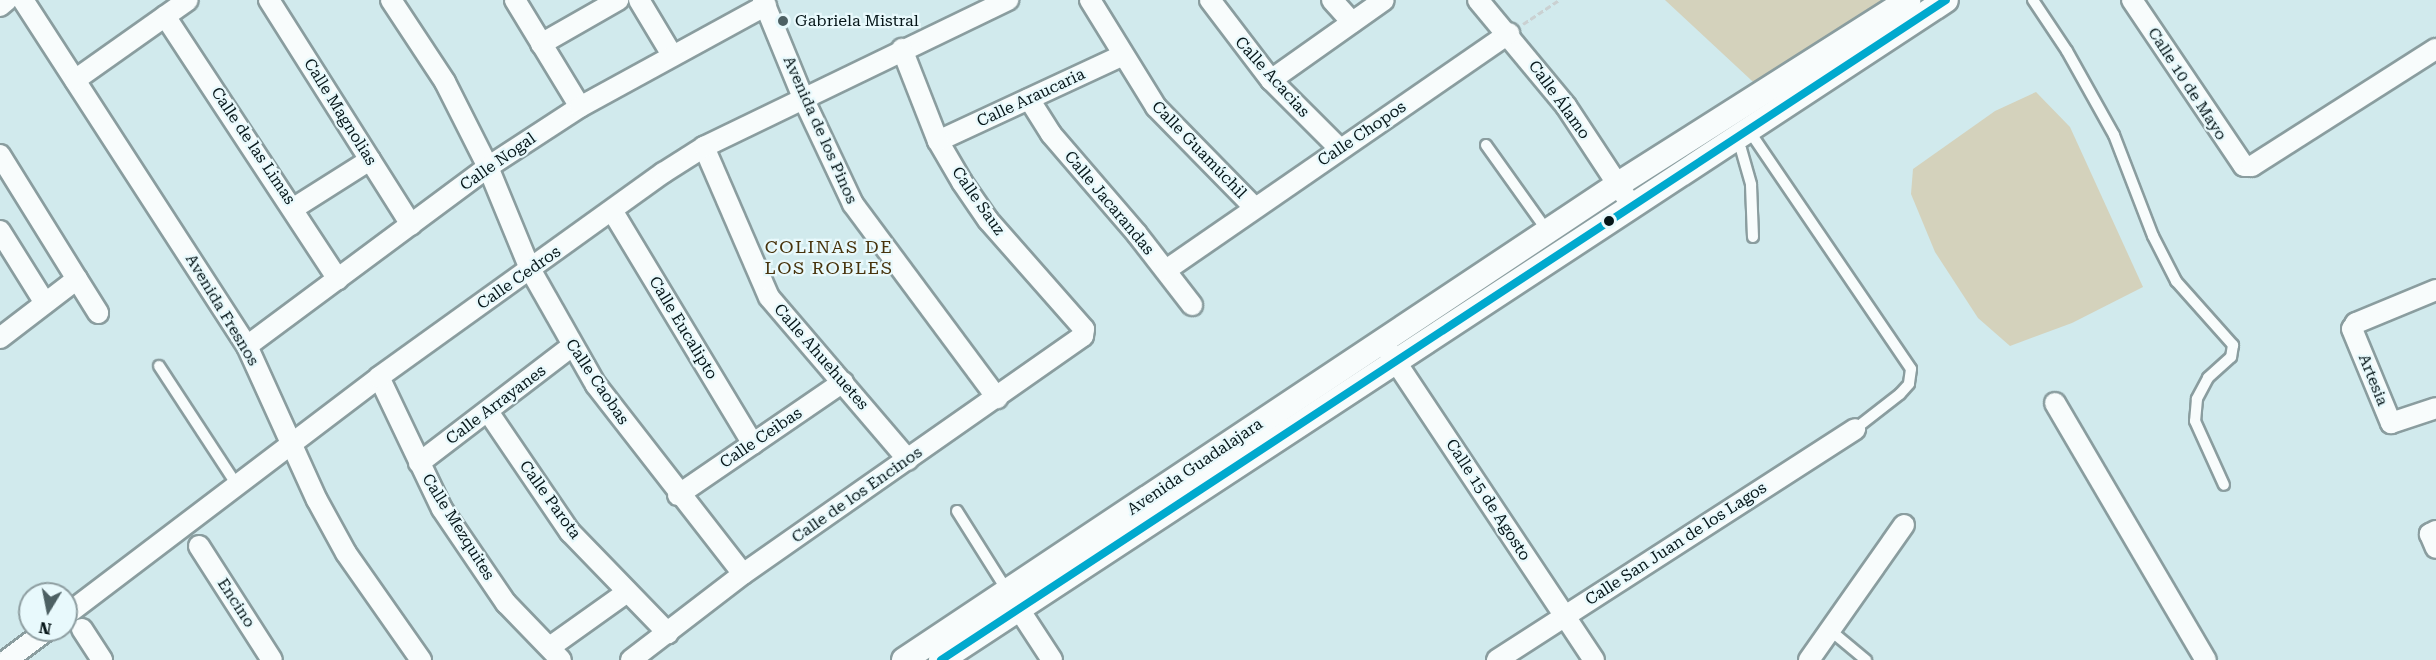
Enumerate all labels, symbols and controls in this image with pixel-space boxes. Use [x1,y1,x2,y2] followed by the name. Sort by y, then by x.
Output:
[795,11,919,31] place label: Gabriela Mistral
[776,14,790,28] marker: Gabriela Mistral
[2143,24,2231,144] street label: Calle 10 de Mayo
[1231,33,1313,121] street label: Calle Acacias
[779,53,861,207] street label: Avenida de los Pinos
[299,55,381,169] street label: Calle Magnolias
[1524,57,1594,143] street label: Calle Álamo
[974,65,1088,131] street label: Calle Araucaria
[207,84,299,208] street label: Calle de las Limas
[1148,97,1250,203] street label: Calle Guamúchil
[1314,97,1410,171] street label: Calle Chopos
[457,129,539,195] street label: Calle Nogal
[1060,147,1158,259] street label: Calle Jacarandas
[947,163,1009,239] street label: Calle Sauz
[1603,215,1615,227] unlabelled marker
[765,237,893,280] district label: COLINAS DE LOS ROBLES
[474,242,564,314] street label: Calle Cedros
[181,251,263,369] street label: Avenida Fresnos
[645,273,721,383] street label: Calle Eucalipto
[770,300,872,414] street label: Calle Ahuehuetes
[561,336,633,428] street label: Calle Caobas
[2354,351,2392,409] street label: Artesia
[442,361,550,449] street label: Calle Arrayanes
[716,404,806,472] street label: Calle Ceibas
[1124,415,1266,519] street label: Avenida Guadalajara
[1442,436,1534,564] street label: Calle 15 de Agosto
[788,443,926,547] street label: Calle de los Encinos
[515,457,585,543] street label: Calle Parota
[418,470,498,584] street label: Calle Mezquites
[1582,478,1770,610] street label: Calle San Juan de los Lagos
[213,575,259,631] street label: Encino
[18,582,78,642] north arrow
[37,618,53,639] text: N

